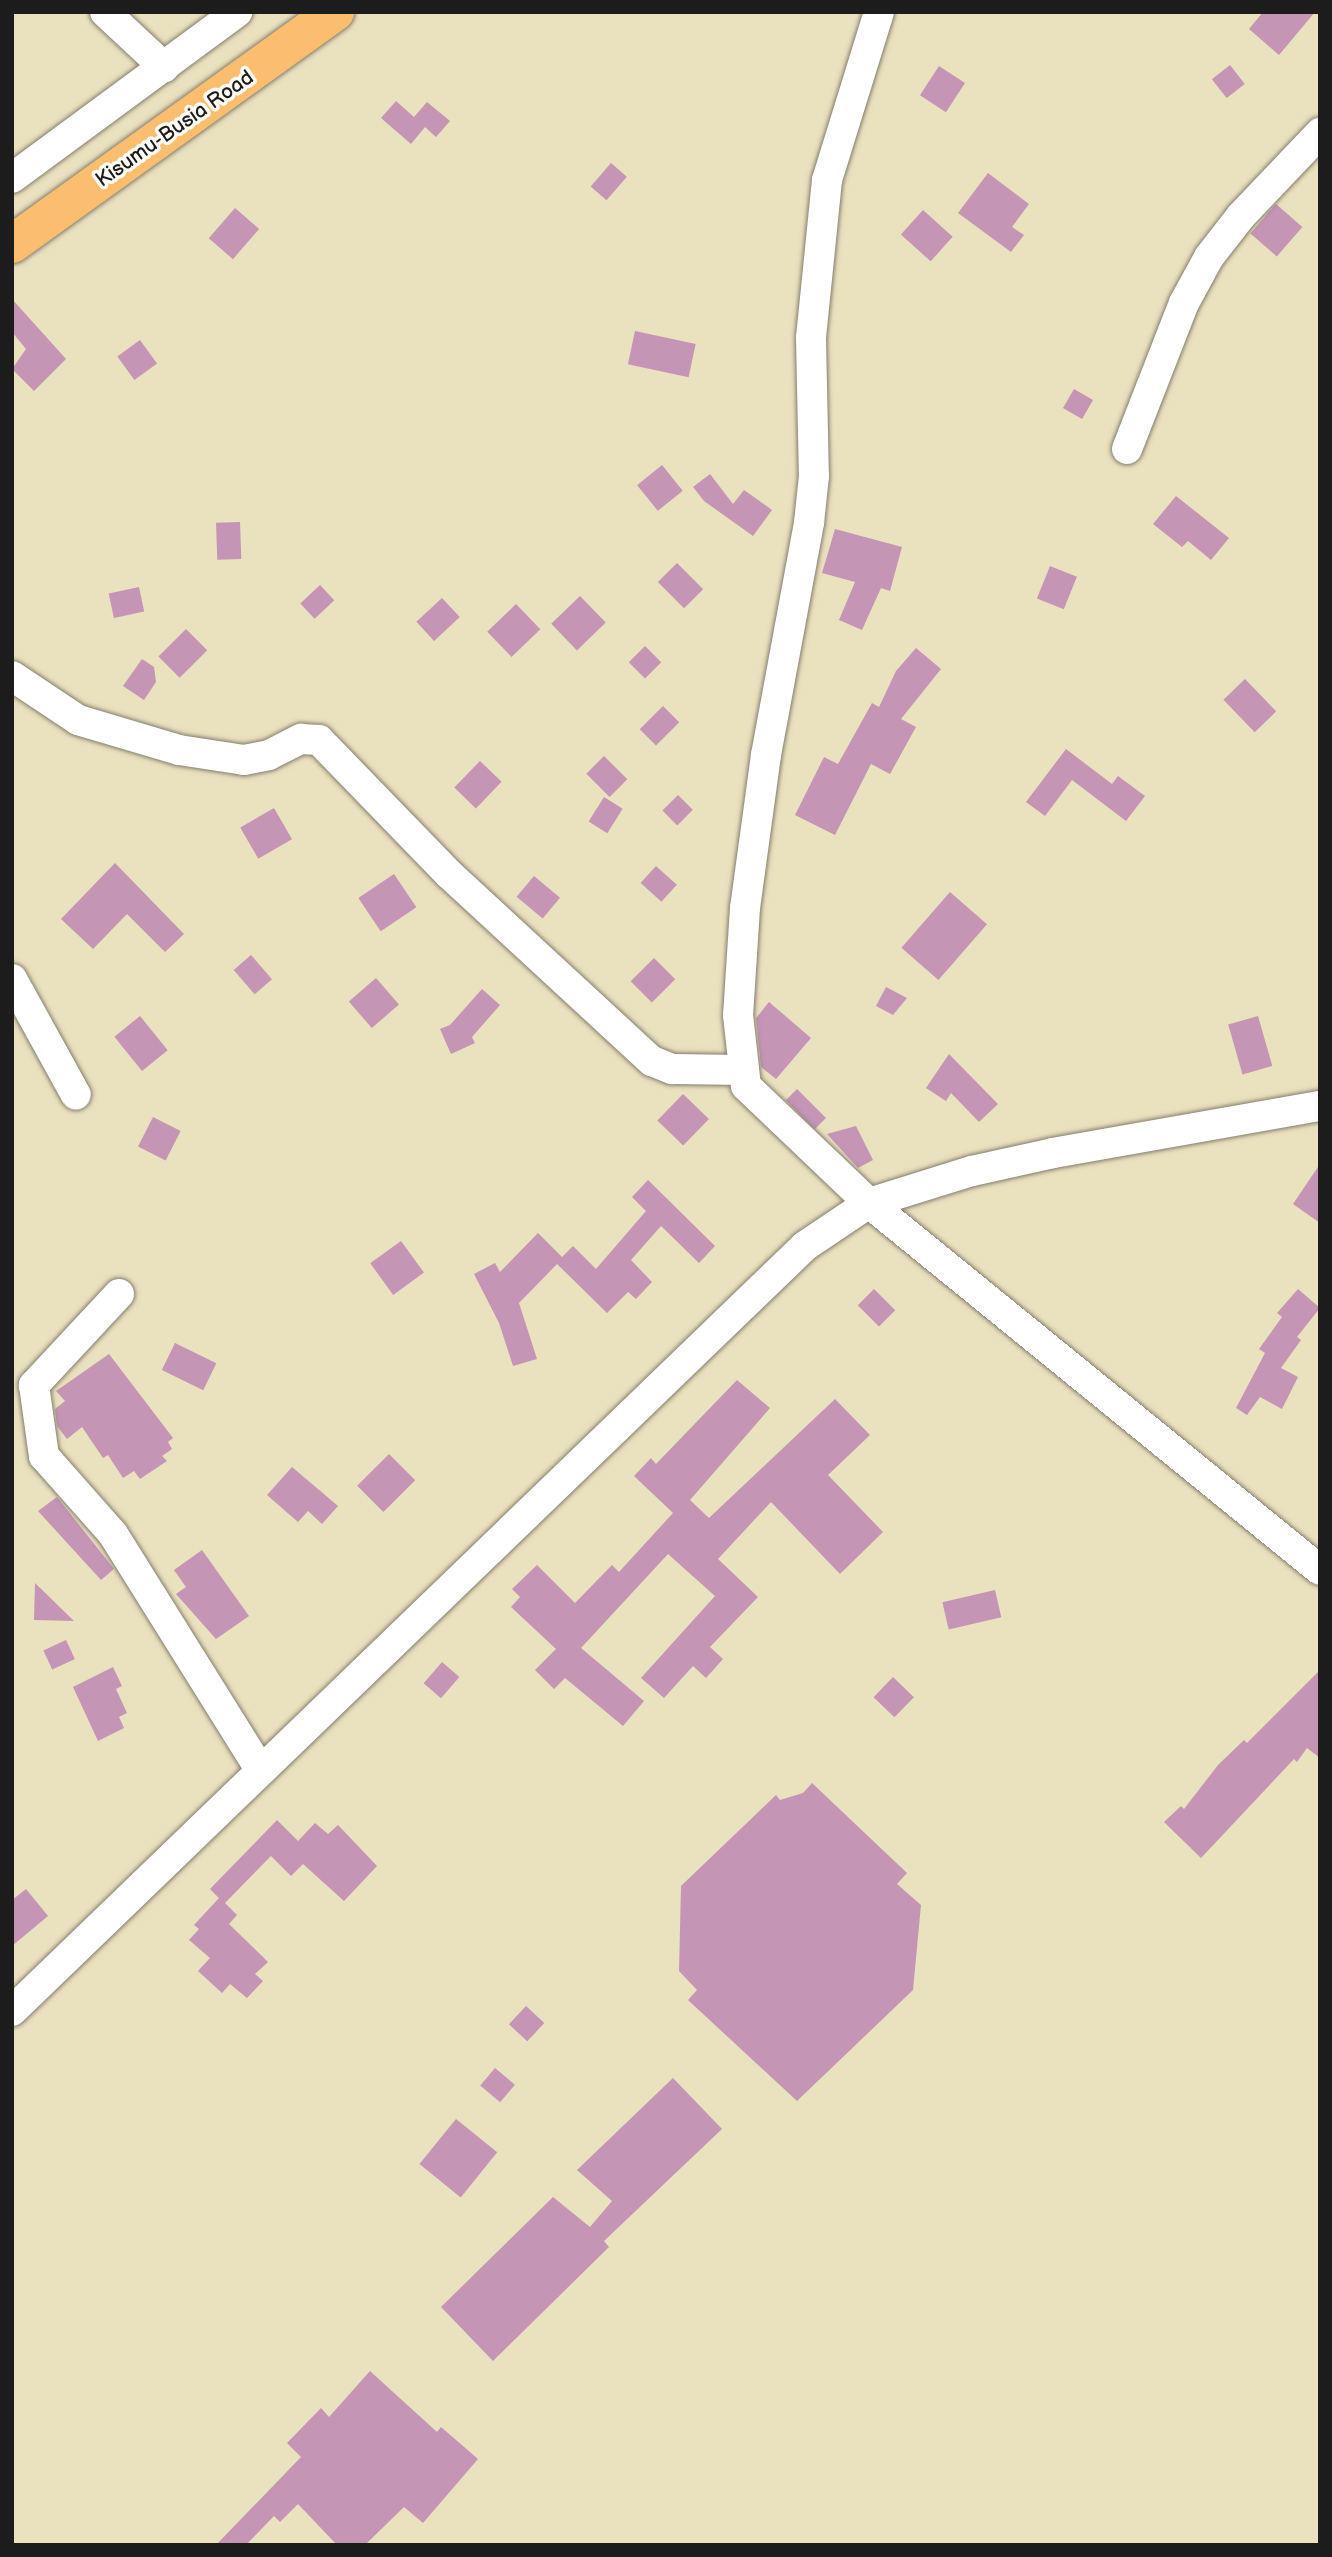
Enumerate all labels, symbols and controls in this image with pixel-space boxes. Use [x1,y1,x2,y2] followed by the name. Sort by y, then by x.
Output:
[91,65,259,193] street label: Kisumu-Busia Road

